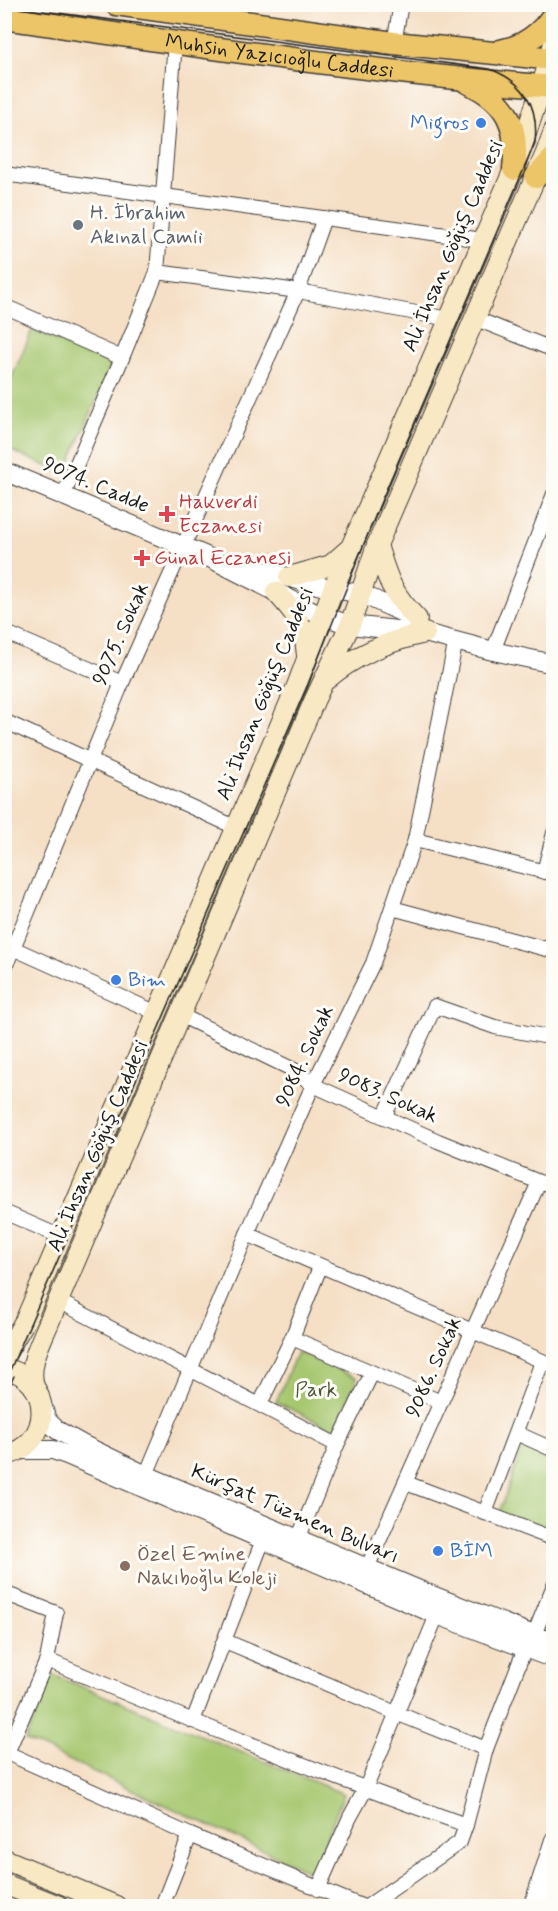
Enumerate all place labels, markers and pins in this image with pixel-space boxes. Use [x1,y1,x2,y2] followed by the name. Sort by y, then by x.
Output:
[410,109,469,139] place label: Migros
[474,116,488,130] marker: Migros
[90,199,203,251] place label: H. İbrahim Akınal Camii
[71,218,85,232] marker: H. İbrahim Akınal Camii
[179,488,263,540] place label: Hakverdi Eczanesi
[160,507,174,521] marker: Hakverdi Eczanesi
[154,544,291,572] place label: Günal Eczanesi
[135,551,149,565] marker: Günal Eczanesi
[128,966,166,994] place label: Bim
[109,973,123,987] marker: Bim
[450,1537,493,1565] place label: BİM
[137,1540,277,1592] place label: Özel Emine Nakıboğlu Koleji
[431,1544,445,1558] marker: BİM
[118,1559,132,1573] marker: Özel Emine Nakıboğlu Koleji

